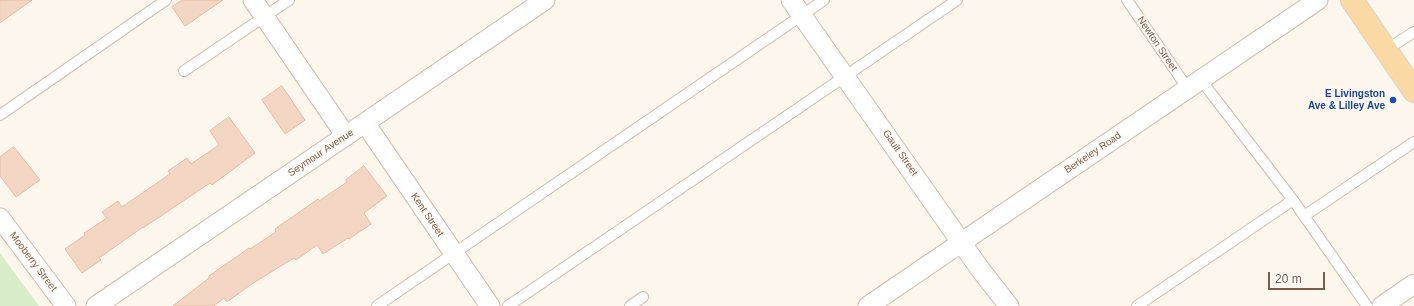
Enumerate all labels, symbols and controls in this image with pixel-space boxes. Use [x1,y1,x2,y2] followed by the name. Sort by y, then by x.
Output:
[1134,14,1180,74] street label: Newton Street
[1308,88,1385,112] place label: E Livingston Ave & Lilley Ave
[1388,95,1398,105] marker: E Livingston Ave & Lilley Ave
[286,127,356,179] street label: Seymour Avenue
[880,128,920,178] street label: Gault Street
[1062,130,1124,176] street label: Berkeley Road
[408,191,446,239] street label: Kent Street
[7,230,59,294] street label: Mooberry Street
[1270,264,1327,290] scale bar
[1275,272,1302,286] text: 20 m

